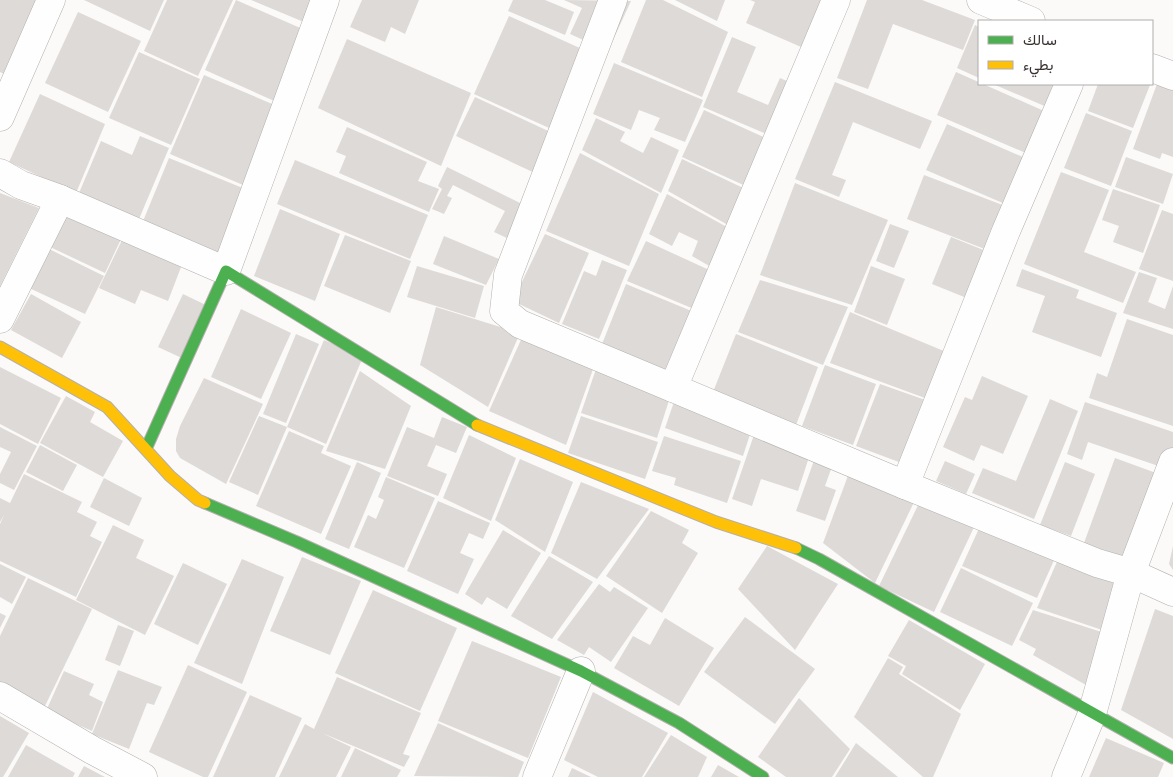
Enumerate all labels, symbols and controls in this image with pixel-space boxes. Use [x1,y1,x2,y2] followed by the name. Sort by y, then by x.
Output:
[978,20,1153,85] legend
[1023,30,1057,49] text: سالك
[1023,55,1053,78] text: بطيء

